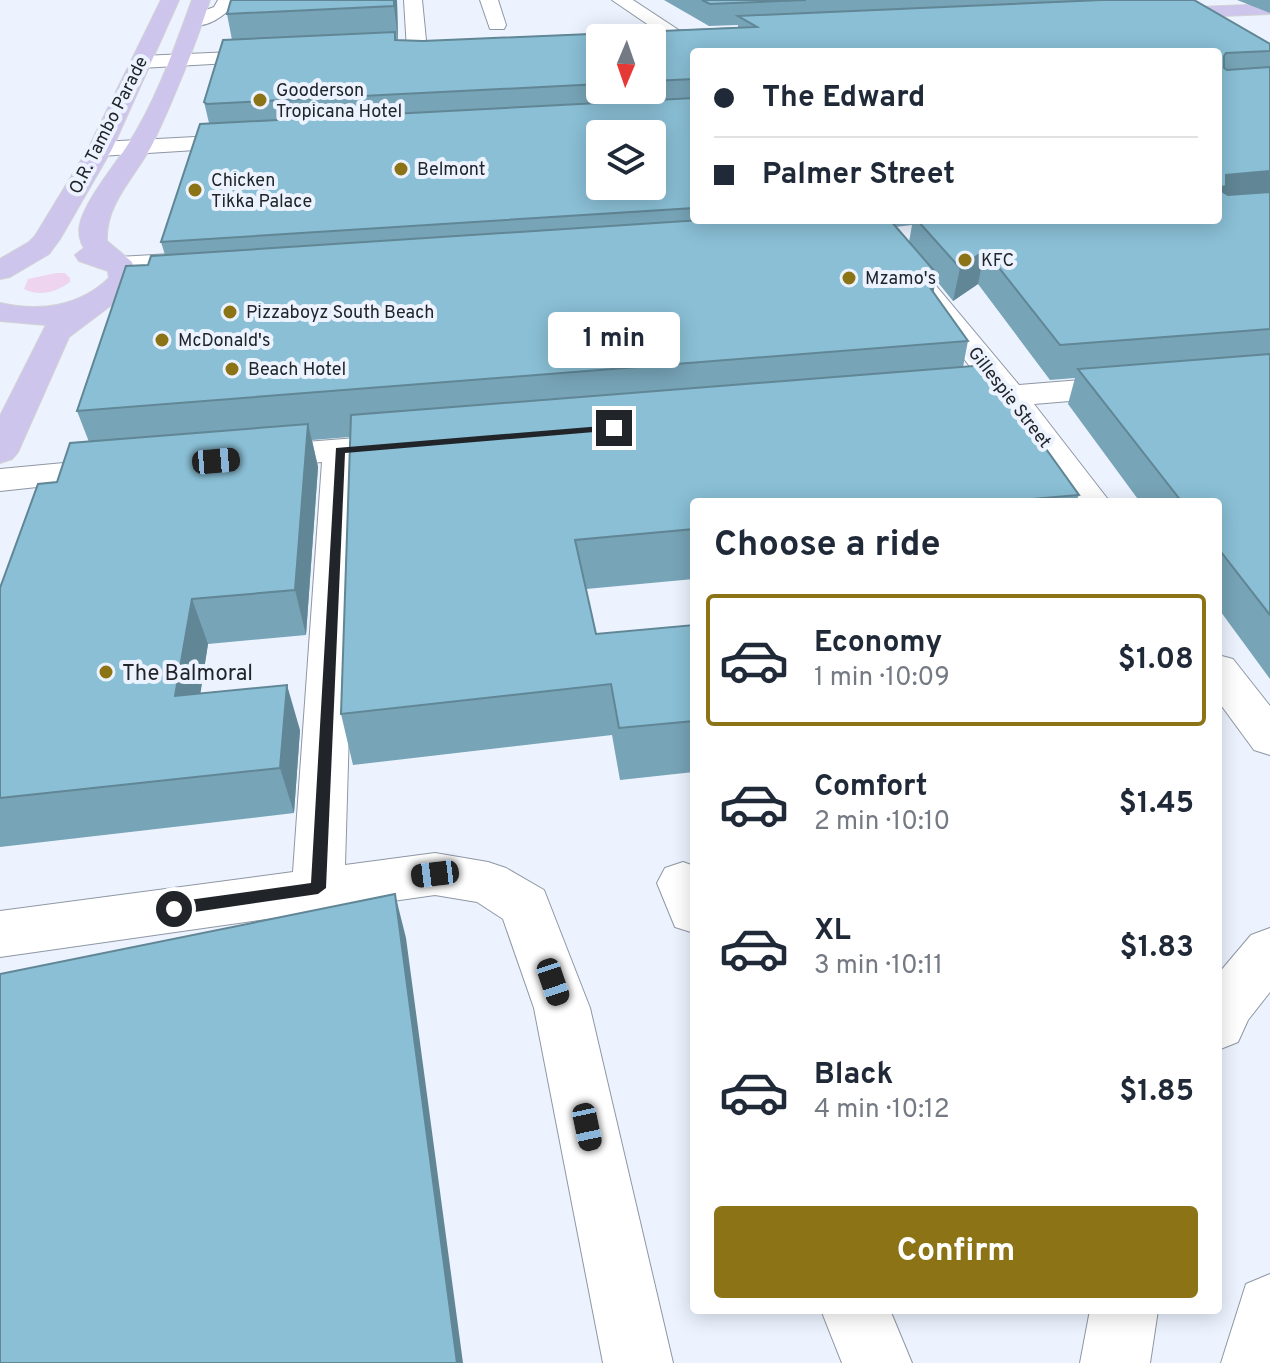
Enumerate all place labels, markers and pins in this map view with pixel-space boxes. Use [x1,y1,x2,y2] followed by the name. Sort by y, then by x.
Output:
[276,80,402,124] place label: Gooderson Tropicana Hotel
[251,91,269,109] marker: Gooderson Tropicana Hotel
[417,159,486,182] place label: Belmont
[392,160,410,178] marker: Belmont
[211,170,312,214] place label: Chicken Tikka Palace
[186,181,204,199] marker: Chicken Tikka Palace
[981,250,1014,273] place label: KFC
[956,251,974,269] marker: KFC
[865,268,936,291] place label: Mzamo's
[840,269,858,287] marker: Mzamo's
[246,302,434,325] place label: Pizzaboyz South Beach
[221,303,239,321] marker: Pizzaboyz South Beach
[178,330,270,353] place label: McDonald's
[153,331,171,349] marker: McDonald's
[248,359,346,382] place label: Beach Hotel
[223,360,241,378] marker: Beach Hotel
[122,661,253,688] place label: The Balmoral
[97,663,115,681] marker: The Balmoral

